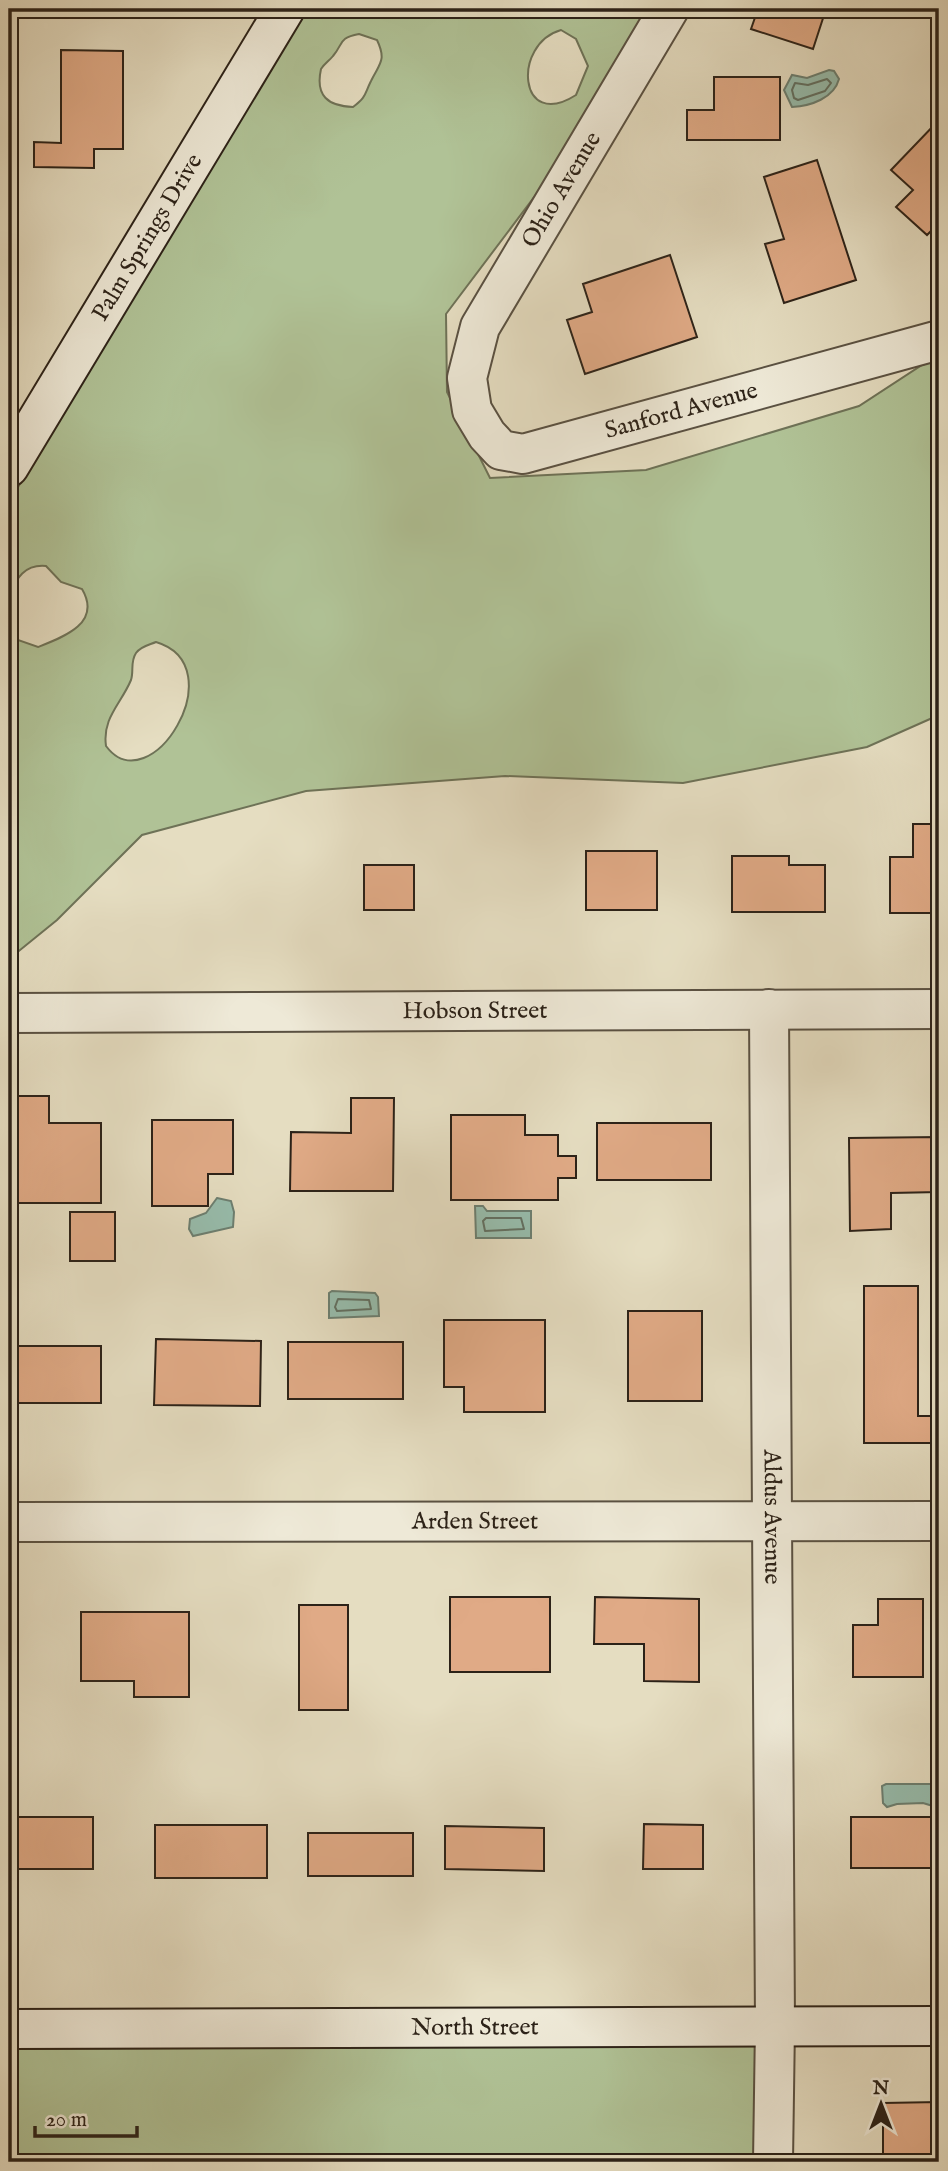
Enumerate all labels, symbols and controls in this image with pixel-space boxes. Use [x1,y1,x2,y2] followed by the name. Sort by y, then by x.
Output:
[515,126,609,254] street label: Ohio Avenue
[85,148,210,327] street label: Palm Springs Drive
[601,375,761,446] street label: Sanford Avenue
[402,995,548,1027] street label: Hobson Street
[756,1448,788,1585] street label: Aldus Avenue
[411,1506,538,1537] street label: Arden Street
[411,2012,539,2043] street label: North Street
[846,2070,916,2140] north arrow
[872,2077,890,2101] text: N
[35,2094,136,2138] scale bar
[46,2107,87,2134] text: 20 m

